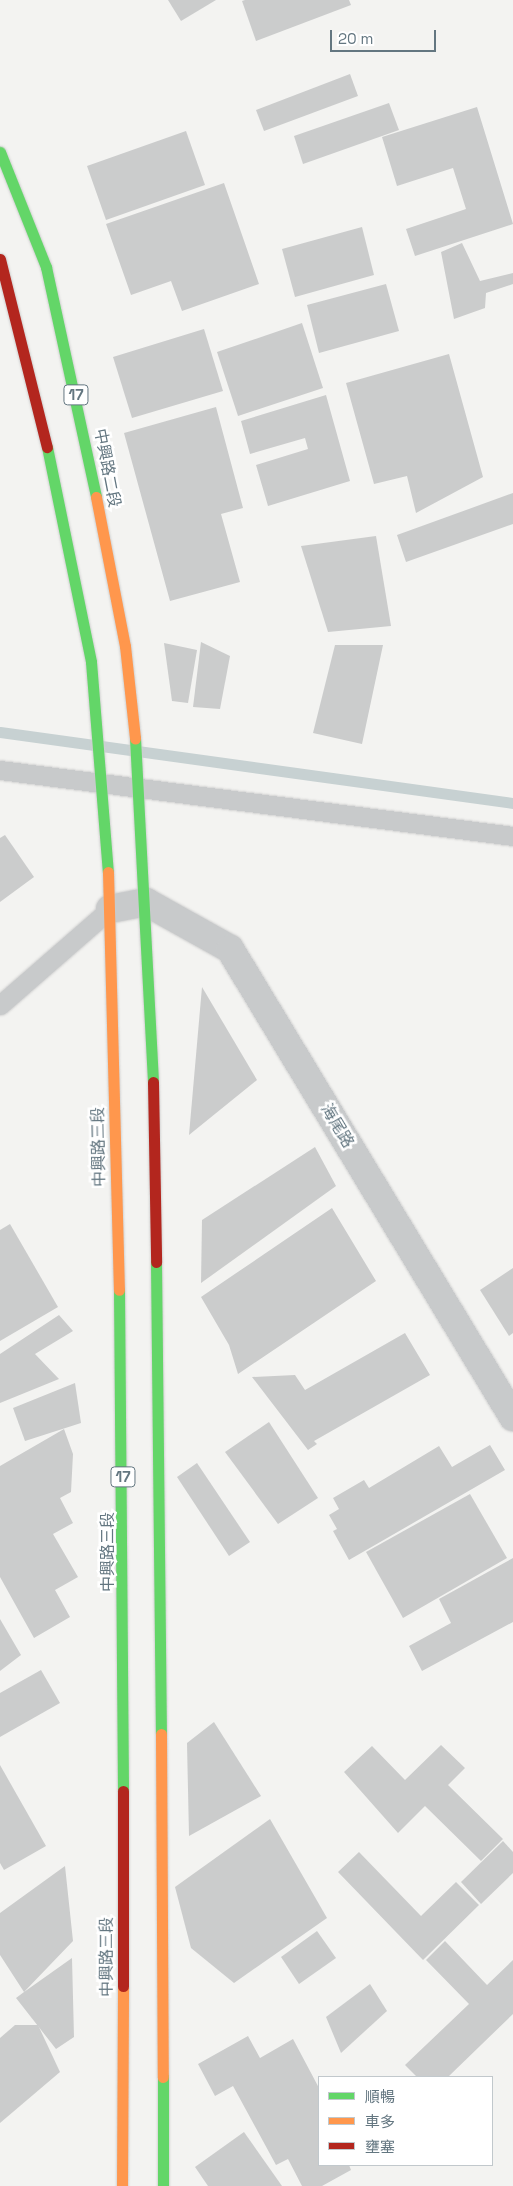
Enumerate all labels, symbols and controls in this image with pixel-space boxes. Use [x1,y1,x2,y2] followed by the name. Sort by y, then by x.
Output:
[333,20,439,52] scale bar
[338,29,373,48] text: 20 m
[62,382,90,408] road number: 17
[90,427,124,509] street label: 中興路二段
[316,1100,358,1152] street label: 海尾路
[89,1107,109,1187] street label: 中興路三段
[109,1464,137,1490] road number: 17
[98,1512,118,1592] street label: 中興路三段
[97,1917,117,1997] street label: 中興路三段
[318,2076,493,2166] legend
[365,2087,395,2106] text: 順暢
[365,2112,395,2131] text: 車多
[365,2137,395,2156] text: 壅塞

